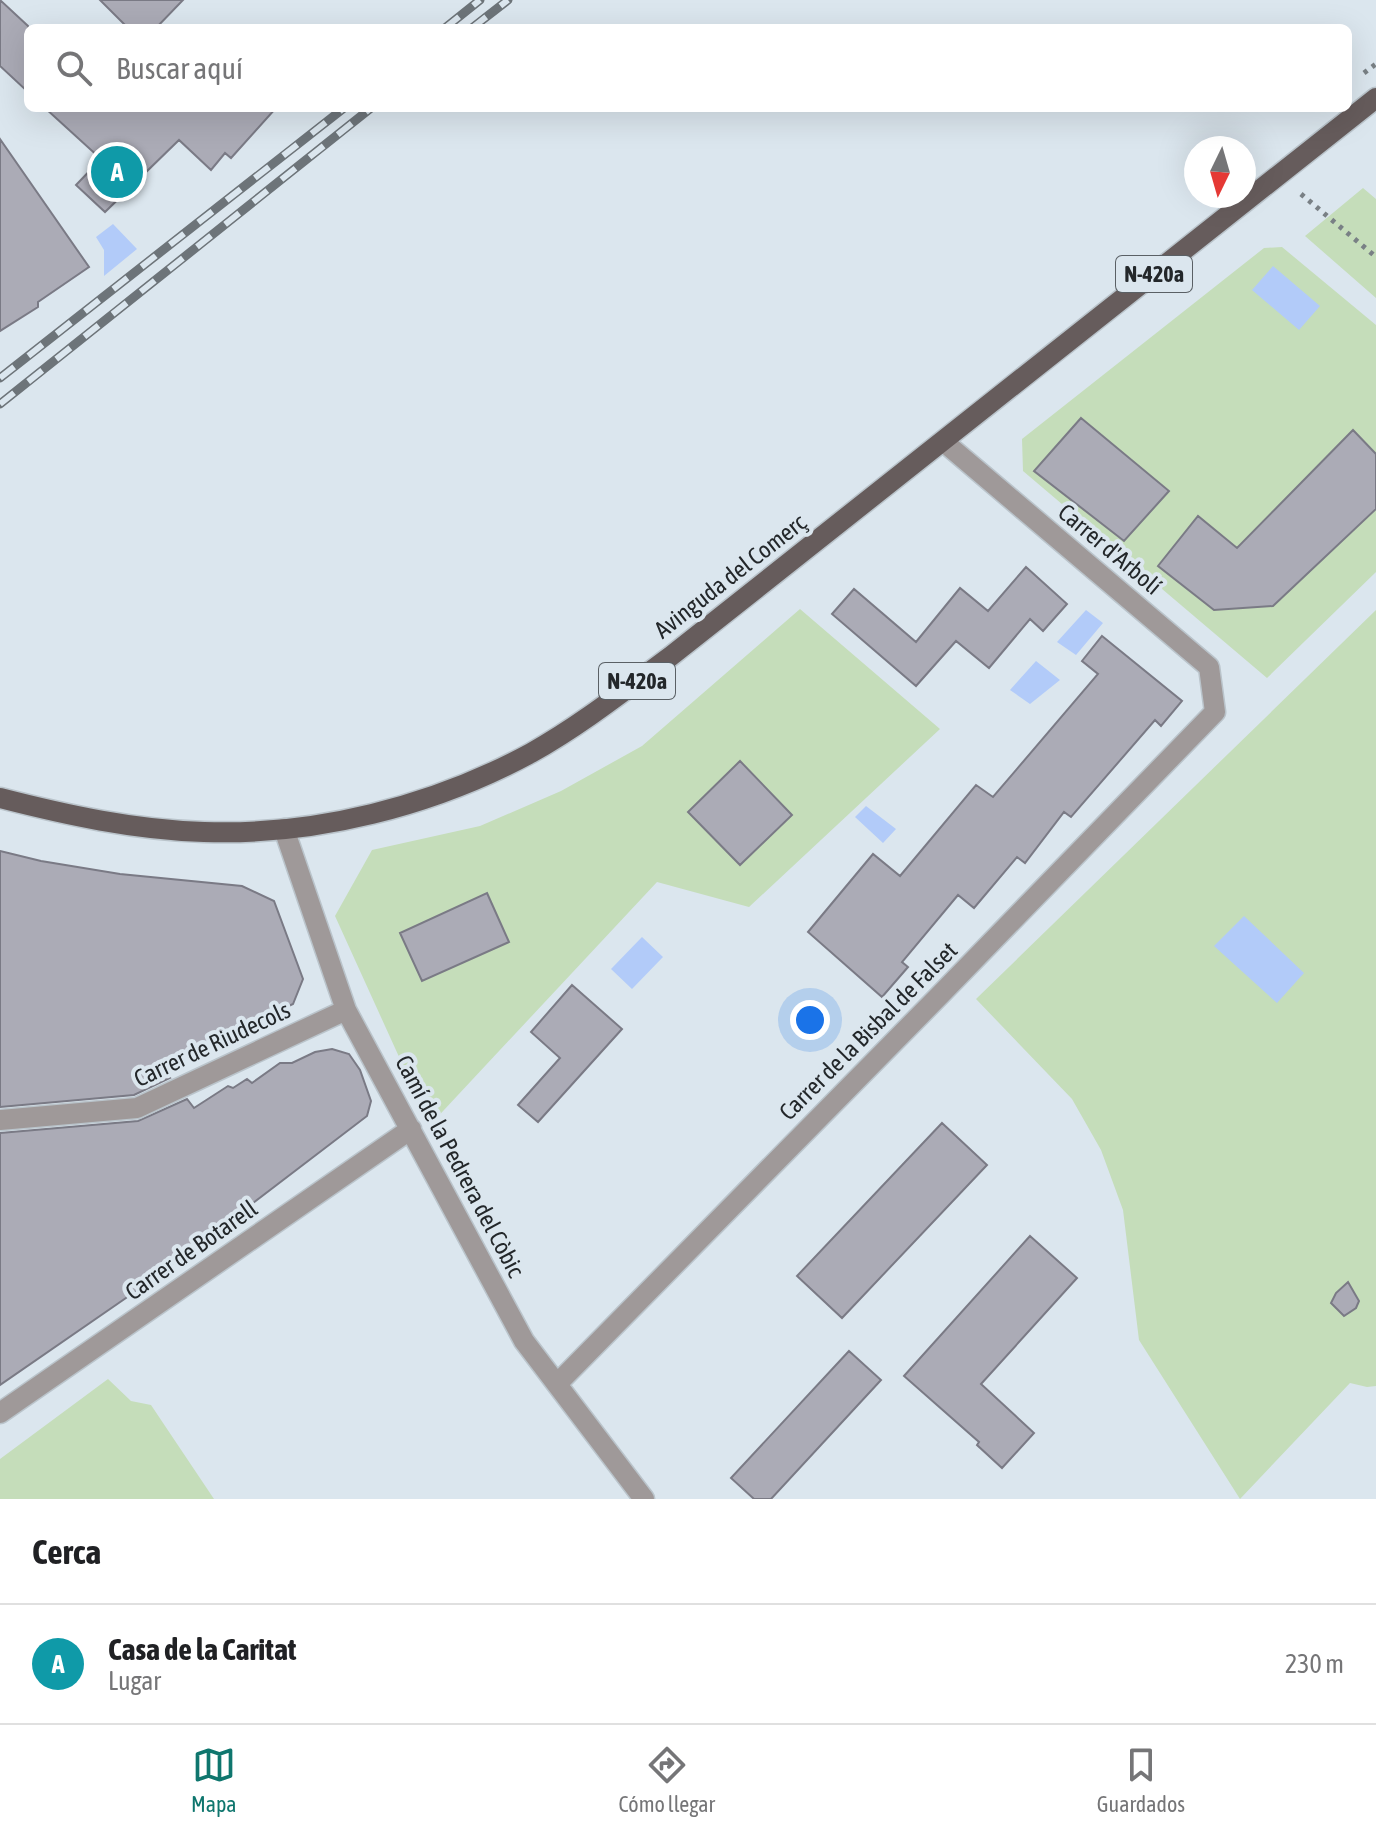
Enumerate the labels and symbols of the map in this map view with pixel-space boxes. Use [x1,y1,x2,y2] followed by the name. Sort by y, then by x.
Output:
[1184,136,1256,208] north arrow
[91,142,143,202] pin: A
[1116,256,1192,292] road number: N-420a
[1053,498,1167,600] street label: Carrer d'Arbolí
[649,508,811,643] street label: Avinguda del Comerç
[599,663,675,699] road number: N-420a
[774,937,962,1125] street label: Carrer de la Bisbal de Falset
[130,996,294,1092] street label: Carrer de Riudecols
[790,1000,830,1040] your location
[390,1051,530,1281] street label: Camí de la Pedrera del Còbic
[120,1194,262,1305] street label: Carrer de Botarell

